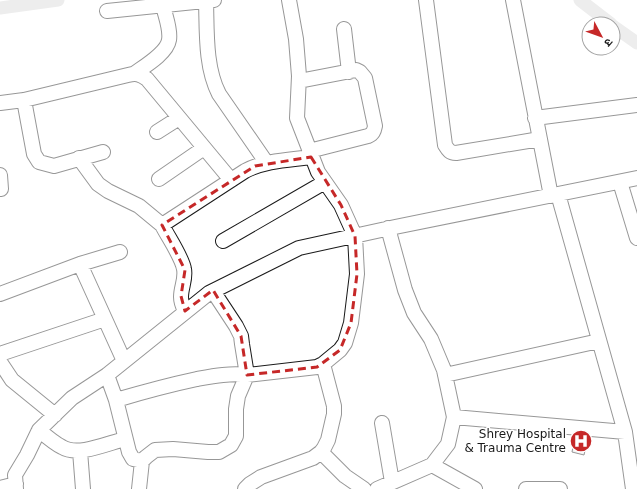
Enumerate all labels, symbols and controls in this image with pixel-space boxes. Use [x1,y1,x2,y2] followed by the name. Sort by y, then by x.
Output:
[581,16,621,56] north arrow
[601,36,615,49] text: उ
[464,427,566,455] place label: Shrey Hospital & Trauma Centre
[568,428,594,454] hospital icon: Shrey Hospital & Trauma Centre

